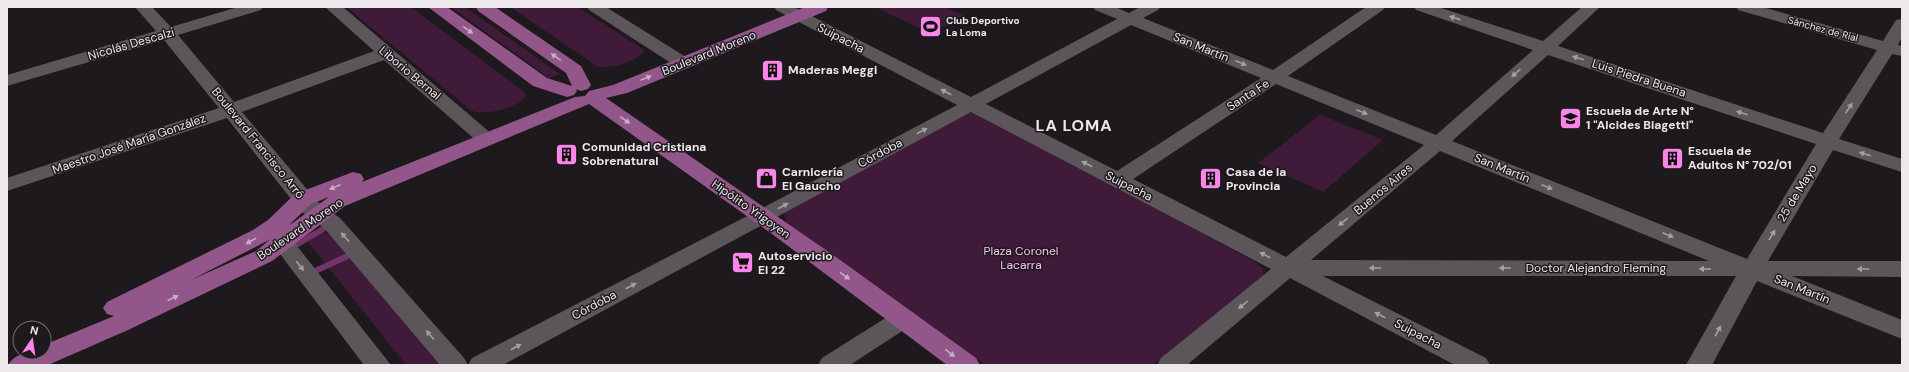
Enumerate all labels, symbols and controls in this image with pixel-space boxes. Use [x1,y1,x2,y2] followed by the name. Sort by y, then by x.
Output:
[917,13,943,39] sports icon: Club Deportivo La Loma
[1787,13,1859,45] street label: Sánchez de Rial
[946,14,1020,39] place label: Club Deportivo La Loma
[1449,15,1461,21] one-way arrow
[815,19,867,57] street label: Suipacha
[86,24,176,64] street label: Nicolás Descalzi
[462,26,473,34] one-way arrow
[660,27,758,79] street label: Boulevard Moreno
[1171,29,1231,65] street label: San Martín
[376,42,444,104] street label: Liborio Bernal
[550,53,561,61] one-way arrow
[1572,55,1584,61] one-way arrow
[1590,55,1688,101] street label: Luis Piedra Buena
[759,57,785,83] building icon: Maderas Meggi
[1236,61,1248,67] one-way arrow
[788,62,877,78] place label: Maderas Meggi
[1511,68,1521,78] one-way arrow
[641,75,653,81] one-way arrow
[1224,75,1273,115] street label: Santa Fe
[208,84,308,202] street label: Boulevard Francisco Arró
[941,89,952,95] one-way arrow
[1845,102,1852,114] one-way arrow
[1586,103,1694,133] place label: Escuela de Arte N° 1 "Alcides Biagetti"
[1557,105,1583,131] school or university icon: Escuela de Arte N° 1 "Alcides Biagetti"
[1356,109,1367,115] one-way arrow
[1735,109,1747,115] one-way arrow
[50,110,208,178] street label: Maestro José María González
[1035,115,1113,136] district label: LA LOMA
[619,116,630,124] one-way arrow
[916,128,928,134] one-way arrow
[855,135,905,171] street label: Córdoba
[582,139,706,169] place label: Comunidad Cristiana Sobrenatural
[554,141,580,167] building icon: Comunidad Cristiana Sobrenatural
[1688,143,1792,173] place label: Escuela de Adultos N° 702/01
[1660,145,1686,171] building icon: Escuela de Adultos N° 702/01
[1472,150,1532,186] street label: San Martín
[1859,150,1871,156] one-way arrow
[1350,160,1416,218] street label: Buenos Aires
[1081,161,1093,168] one-way arrow
[1774,161,1820,225] street label: 25 de Mayo
[782,164,843,194] place label: Carnicería El Gaucho
[1226,164,1286,194] place label: Casa de la Provincia
[753,166,779,192] shop icon: Carnicería El Gaucho
[1197,166,1223,192] building icon: Casa de la Provincia
[1103,167,1155,205] street label: Suipacha
[708,176,794,242] street label: Hipólito Yrigoyen
[329,184,341,190] one-way arrow
[1542,184,1554,190] one-way arrow
[254,194,346,264] street label: Boulevard Moreno
[777,203,788,209] one-way arrow
[1338,218,1349,227] one-way arrow
[1768,229,1775,241] one-way arrow
[340,232,349,242] one-way arrow
[1662,232,1673,238] one-way arrow
[245,237,257,244] one-way arrow
[984,243,1058,273] park label: Plaza Coronel Lacarra
[758,248,833,278] place label: Autoservicio El 22
[730,250,756,276] supermarket icon: Autoservicio El 22
[1259,252,1271,259] one-way arrow
[1526,260,1666,276] street label: Doctor Alejandro Fleming
[296,261,305,272] one-way arrow
[1368,265,1381,271] one-way arrow
[1498,265,1511,271] one-way arrow
[1698,266,1711,272] one-way arrow
[1856,266,1869,272] one-way arrow
[1772,271,1832,307] street label: San Martín
[840,272,850,280] one-way arrow
[625,283,636,289] one-way arrow
[569,287,619,323] street label: Córdoba
[167,295,178,301] one-way arrow
[1238,301,1249,310] one-way arrow
[1375,312,1386,318] one-way arrow
[1392,315,1444,353] street label: Suipacha
[12,320,52,360] north arrow
[29,323,40,338] text: N
[1715,325,1721,337] one-way arrow
[425,330,434,341] one-way arrow
[510,344,521,350] one-way arrow
[944,349,955,357] one-way arrow

